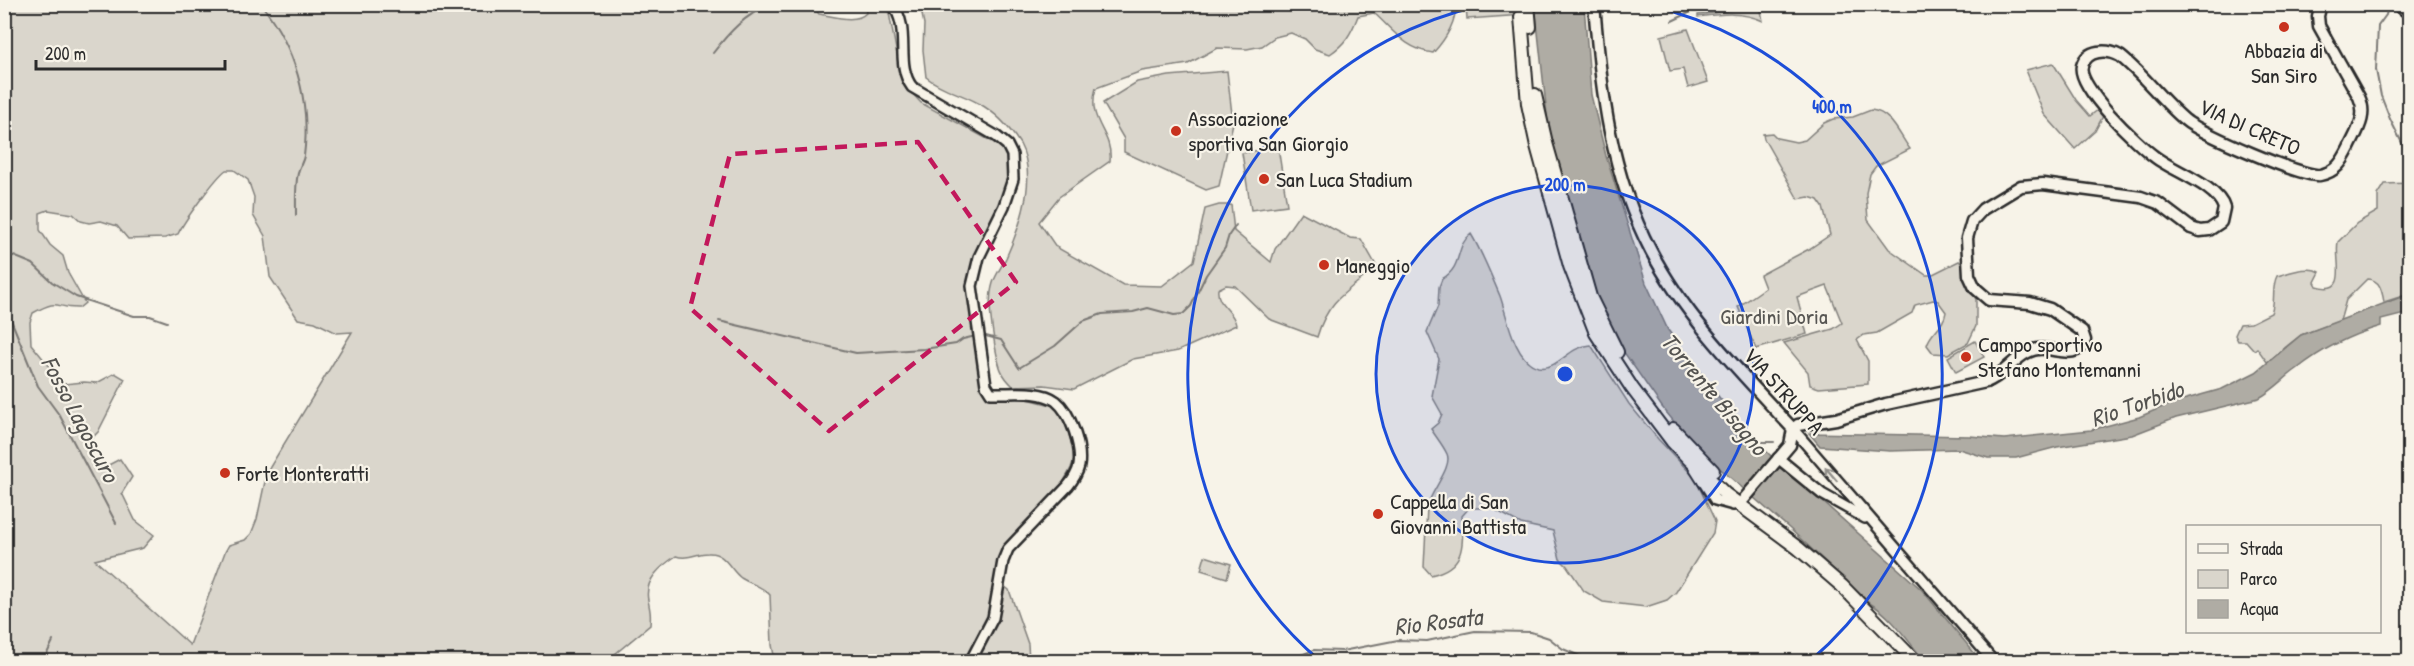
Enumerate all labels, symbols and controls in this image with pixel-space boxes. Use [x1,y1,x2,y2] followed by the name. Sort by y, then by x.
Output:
[2277,20,2291,34] marker: Abbazia di San Siro
[36,33,225,71] scale bar
[2244,35,2324,90] place label: Abbazia di San Siro
[45,41,86,66] text: 200 m
[2194,91,2306,163] street label: VIA DI CRETO
[1812,94,1852,119] text: 400 m
[1188,103,1348,158] place label: Associazione sportiva San Giorgio
[1169,124,1183,138] marker: Associazione sportiva San Giorgio
[1276,164,1413,194] place label: San Luca Stadium
[1257,172,1271,186] marker: San Luca Stadium
[1545,172,1585,197] text: 200 m
[1336,250,1410,280] place label: Maneggio
[1317,258,1331,272] marker: Maneggio
[1720,301,1828,331] park label: Giardini Doria
[1653,325,1777,464] water label: Torrente Bisagno
[1978,329,2141,384] place label: Campo sportivo Stefano Montemanni
[1737,341,1831,441] street label: VIA STRUPPA
[33,350,129,490] water label: Fosso Lagoscuro
[1959,350,1973,364] marker: Campo sportivo Stefano Montemanni
[1555,364,1575,384] centre of rings
[2086,372,2189,434] water label: Rio Torbido
[236,458,369,488] place label: Forte Monteratti
[218,466,232,480] marker: Forte Monteratti
[1825,466,1838,482] one-way arrow
[1390,486,1527,541] place label: Cappella di San Giovanni Battista
[1371,507,1385,521] marker: Cappella di San Giovanni Battista
[2186,525,2381,633] legend
[2240,536,2283,561] text: Strada
[2240,566,2277,591] text: Parco
[2240,596,2278,621] text: Acqua
[1392,599,1486,642] water label: Rio Rosata

